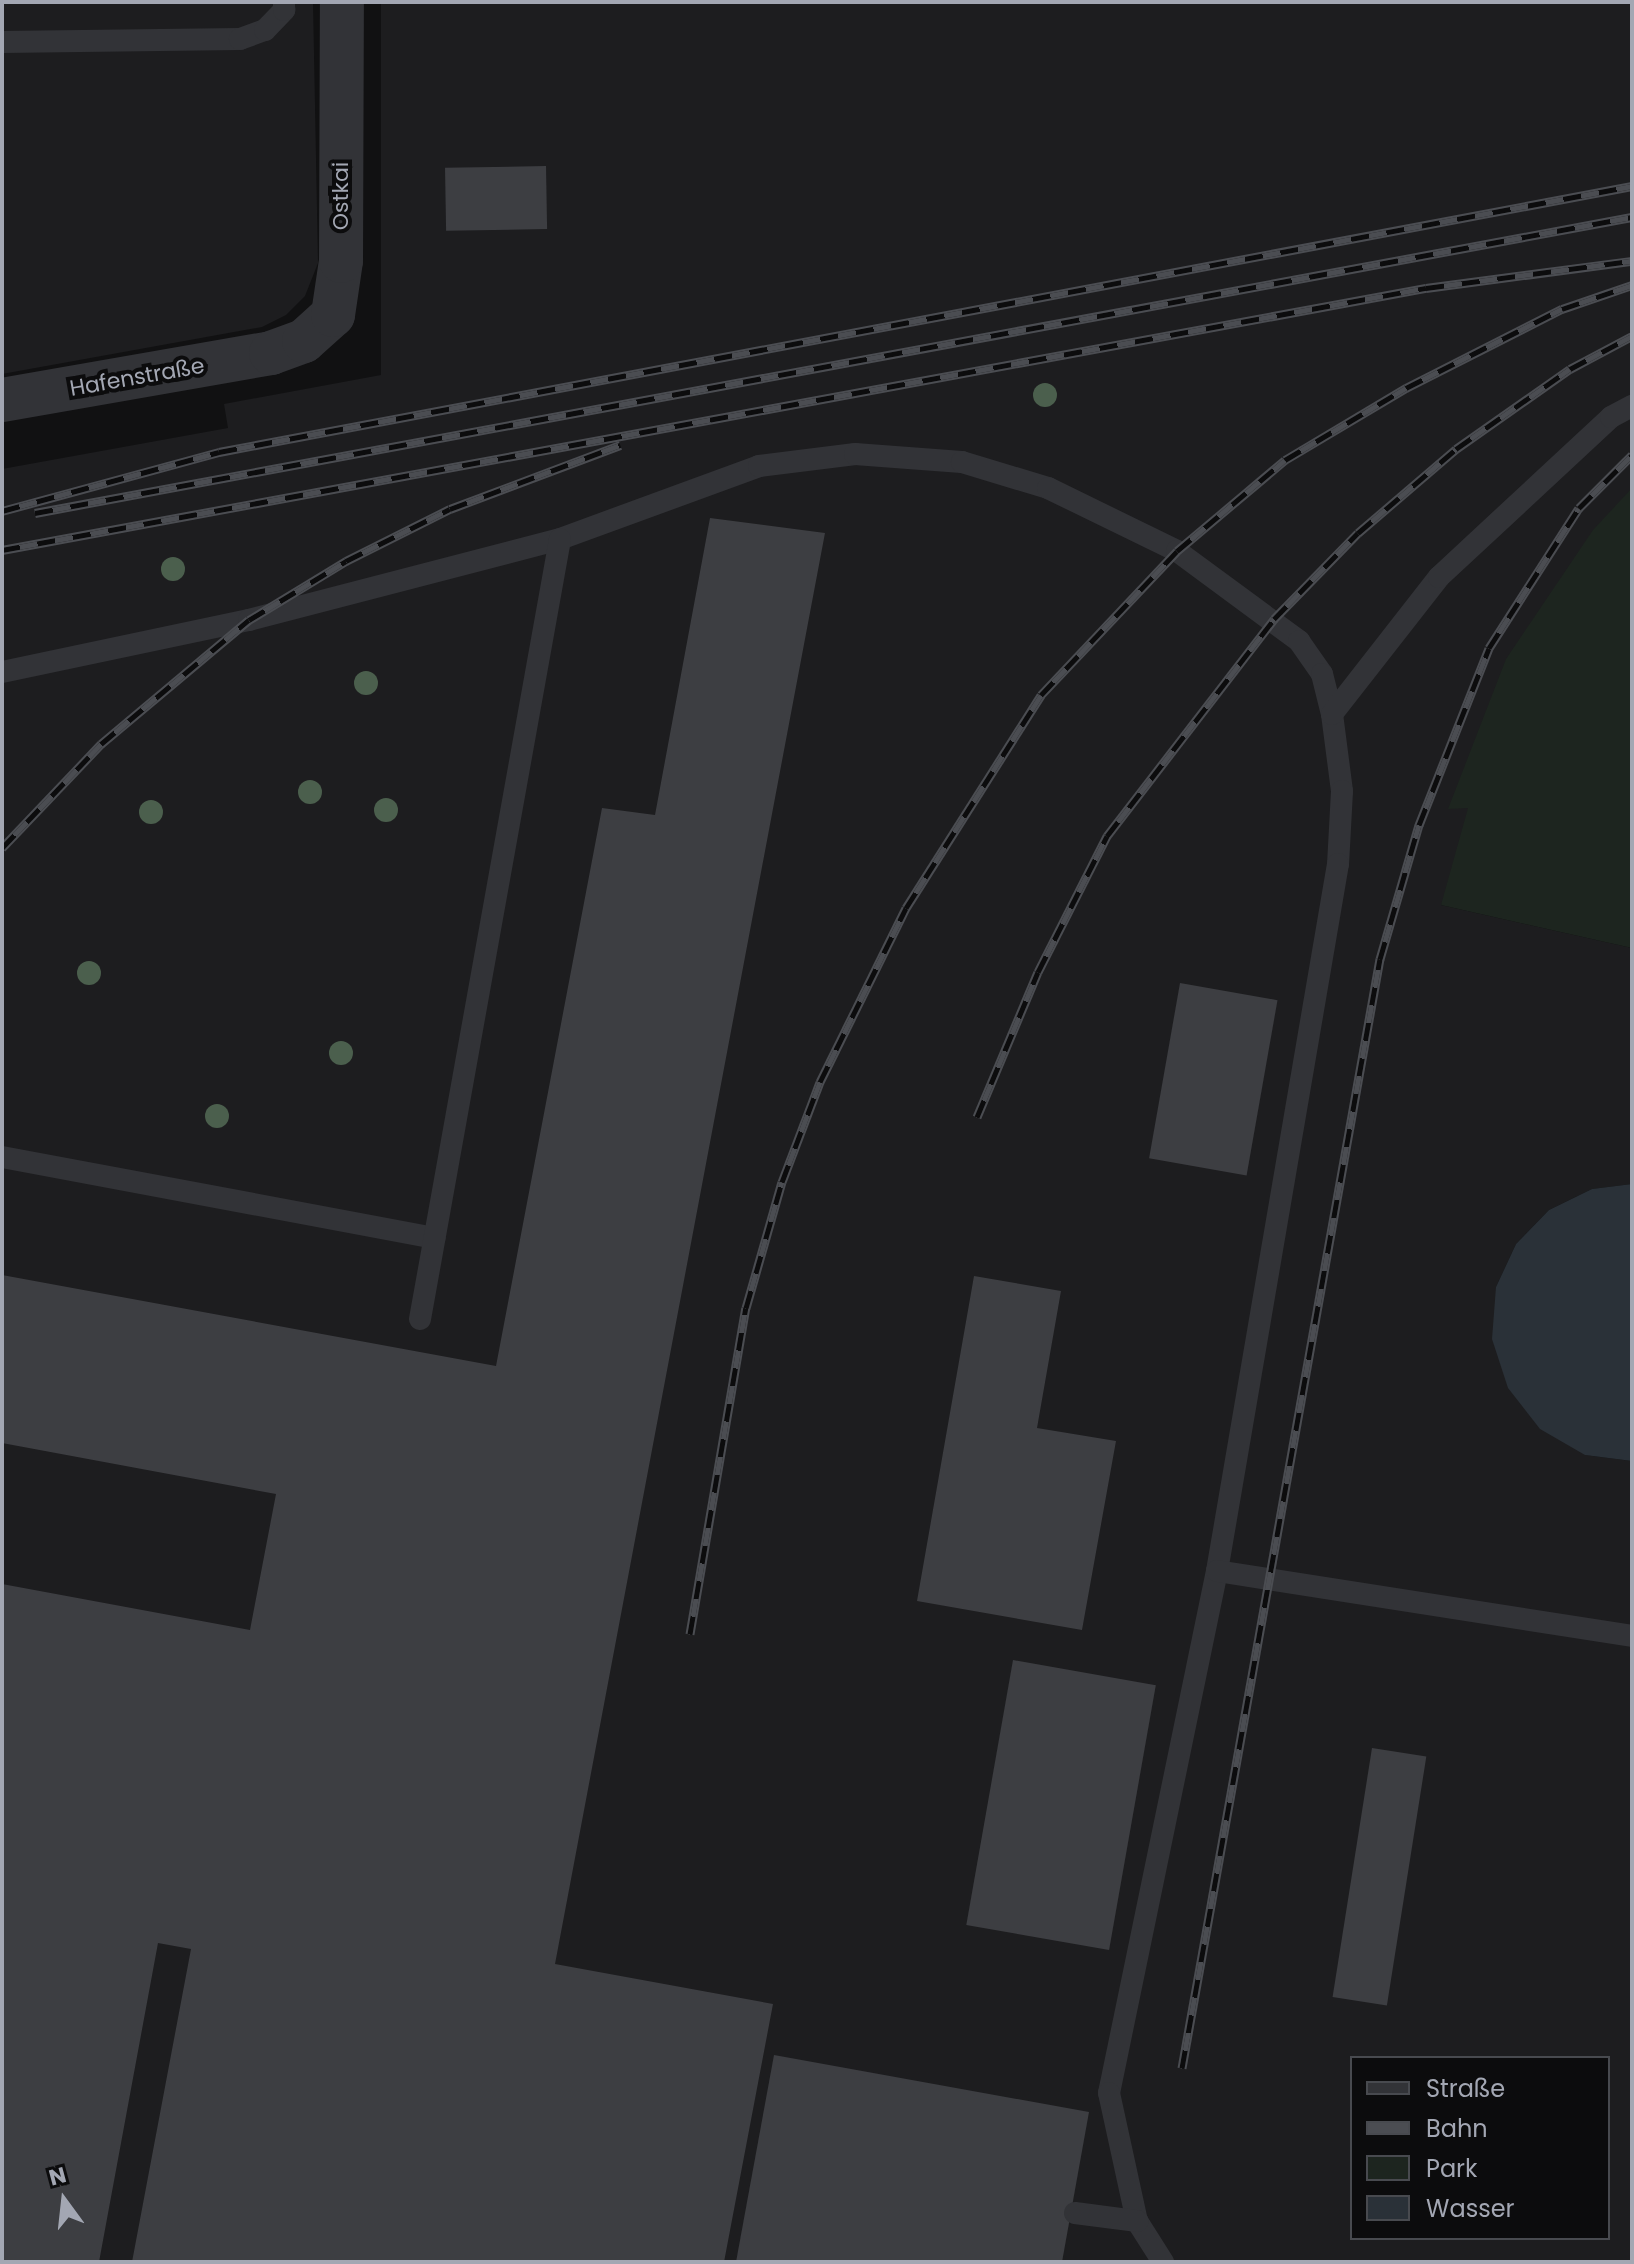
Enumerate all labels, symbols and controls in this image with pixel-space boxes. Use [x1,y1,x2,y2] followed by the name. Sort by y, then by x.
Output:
[328,162,354,230] street label: Ostkai
[68,352,206,402] street label: Hafenstraße
[1350,2056,1610,2240] legend
[1426,2072,1505,2105] text: Straße
[1426,2112,1488,2145] text: Bahn
[1426,2152,1477,2185] text: Park
[46,2159,70,2193] text: N
[24,2160,104,2240] north arrow
[1426,2192,1515,2225] text: Wasser

